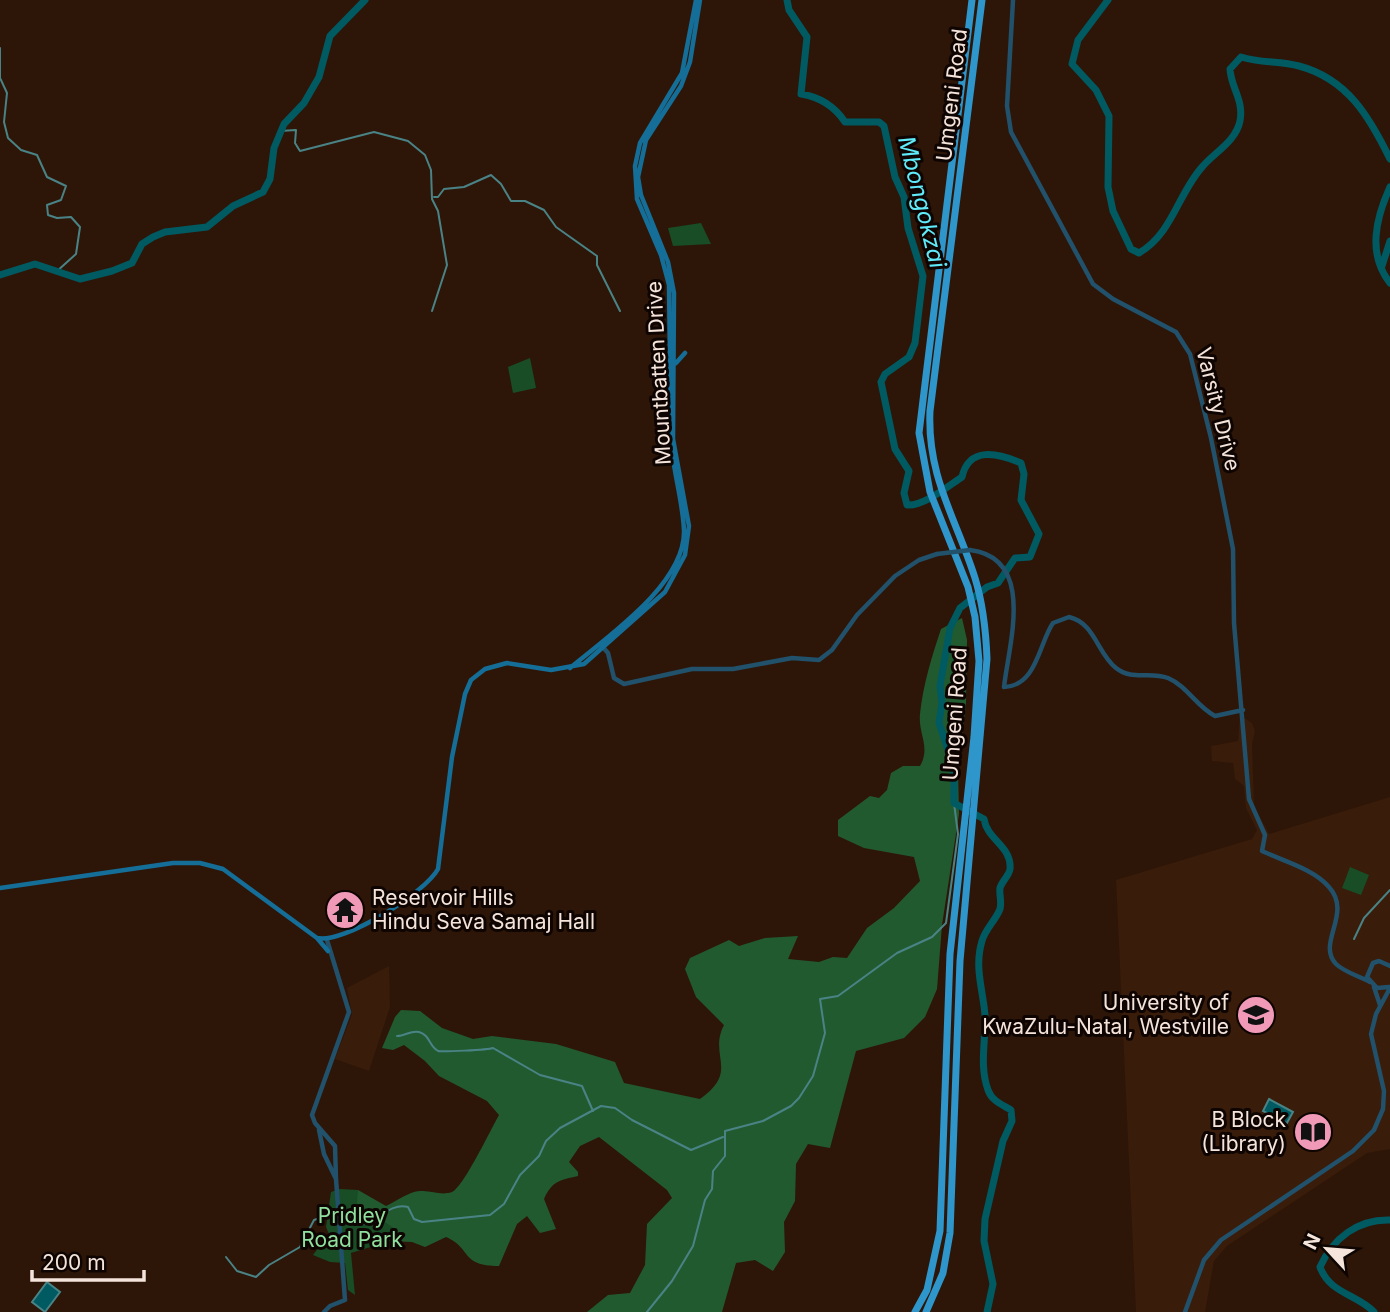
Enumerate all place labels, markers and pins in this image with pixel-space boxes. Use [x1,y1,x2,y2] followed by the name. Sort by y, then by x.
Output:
[372,885,595,934] place label: Reservoir Hills Hindu Seva Samaj Hall
[324,889,366,931] temple icon: Reservoir Hills Hindu Seva Samaj Hall
[982,990,1229,1039] place label: University of KwaZulu-Natal, Westville
[1235,994,1277,1036] school or university icon: University of KwaZulu-Natal, Westville
[1201,1107,1286,1156] place label: B Block (Library)
[1292,1111,1334,1153] library icon: B Block (Library)

